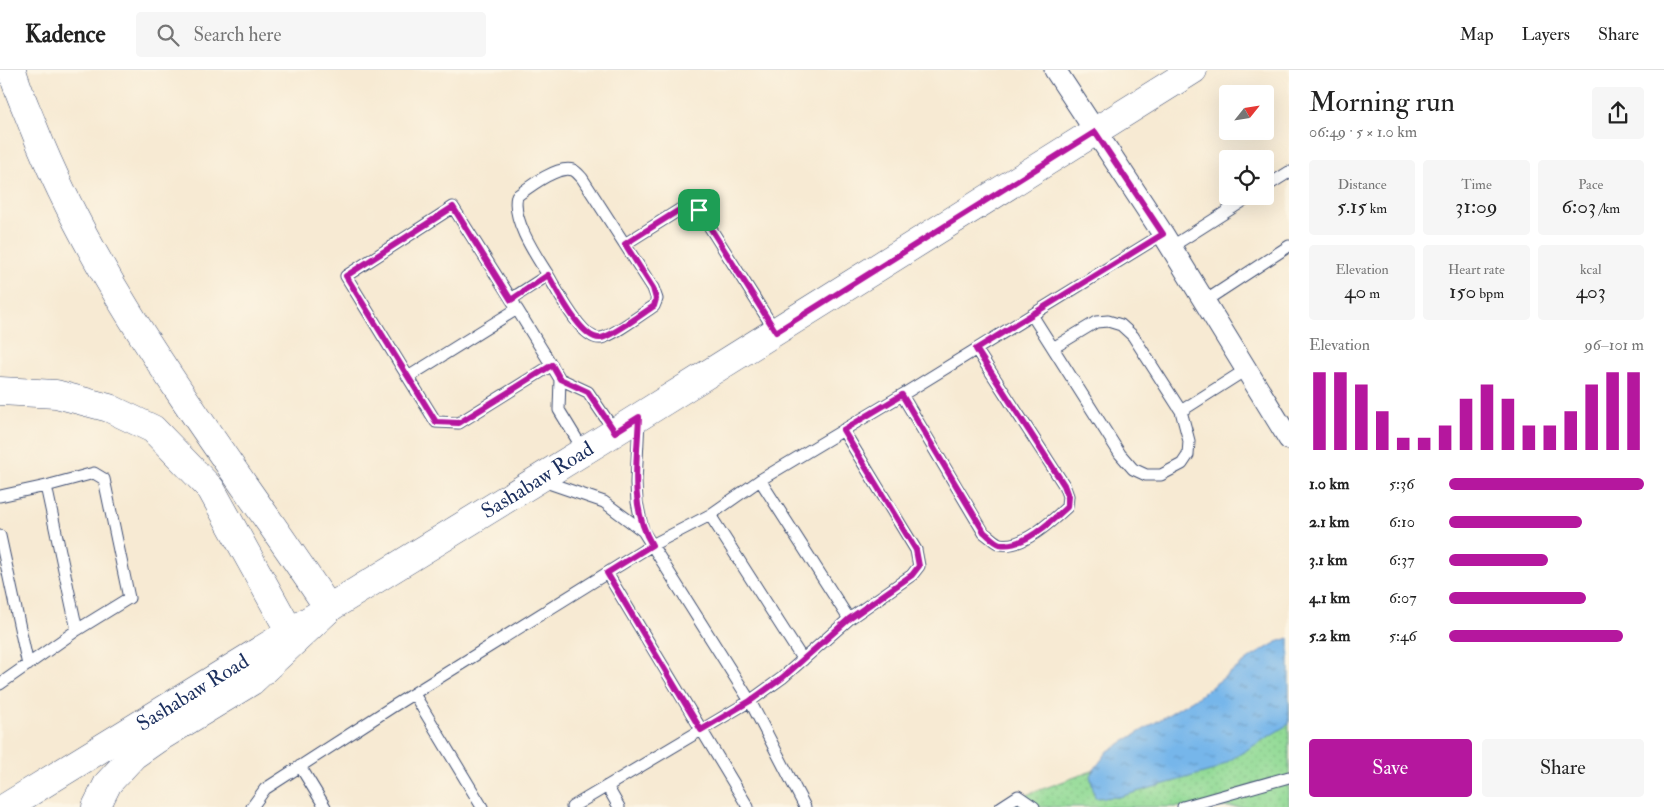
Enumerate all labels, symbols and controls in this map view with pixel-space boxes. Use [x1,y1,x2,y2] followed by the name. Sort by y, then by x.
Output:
[136,12,486,57] search box
[25,19,106,50] text: Kadence
[154,21,182,49] icon: search
[194,23,281,47] text: Search here
[1460,23,1494,46] text: Map
[1522,23,1570,46] text: Layers
[1598,23,1639,46] text: Share
[1219,85,1274,140] north arrow
[1219,85,1274,205] map controls
[1309,85,1455,120] text: Morning run
[1592,87,1644,139] button: share
[1309,122,1417,142] text: 06:49 · 5 × 1.0 km
[1219,150,1274,205] button: locate
[1338,176,1387,193] text: Distance
[1461,176,1492,193] text: Time
[1578,176,1603,193] text: Pace
[678,189,720,231] pin
[1337,193,1367,220] text: 5.15
[1455,193,1498,220] text: 31:09
[1561,193,1596,220] text: 6:03
[685,196,713,224] icon: arrive
[1367,200,1387,217] text: km
[1596,200,1620,217] text: /km
[1335,261,1389,278] text: Elevation
[1448,261,1505,278] text: Heart rate
[1580,261,1602,278] text: kcal
[1344,278,1366,305] text: 40
[1449,278,1476,305] text: 150
[1576,278,1606,305] text: 403
[1366,285,1380,302] text: m
[1476,285,1504,302] text: bpm
[1309,335,1370,355] text: Elevation
[1584,335,1644,355] text: 96–101 m
[476,435,599,525] street label: Sashabaw Road
[1309,474,1349,494] text: 1.0 km
[1389,474,1414,494] text: 5:36
[1309,512,1349,532] text: 2.1 km
[1389,512,1415,532] text: 6:10
[1309,550,1347,570] text: 3.1 km
[1389,550,1415,570] text: 6:37
[1309,588,1350,608] text: 4.1 km
[1389,588,1417,608] text: 6:07
[1309,626,1350,646] text: 5.2 km
[1389,626,1417,646] text: 5:46
[132,647,255,737] street label: Sashabaw Road
[1309,739,1472,797] button: Save
[1482,739,1644,797] button: Share

